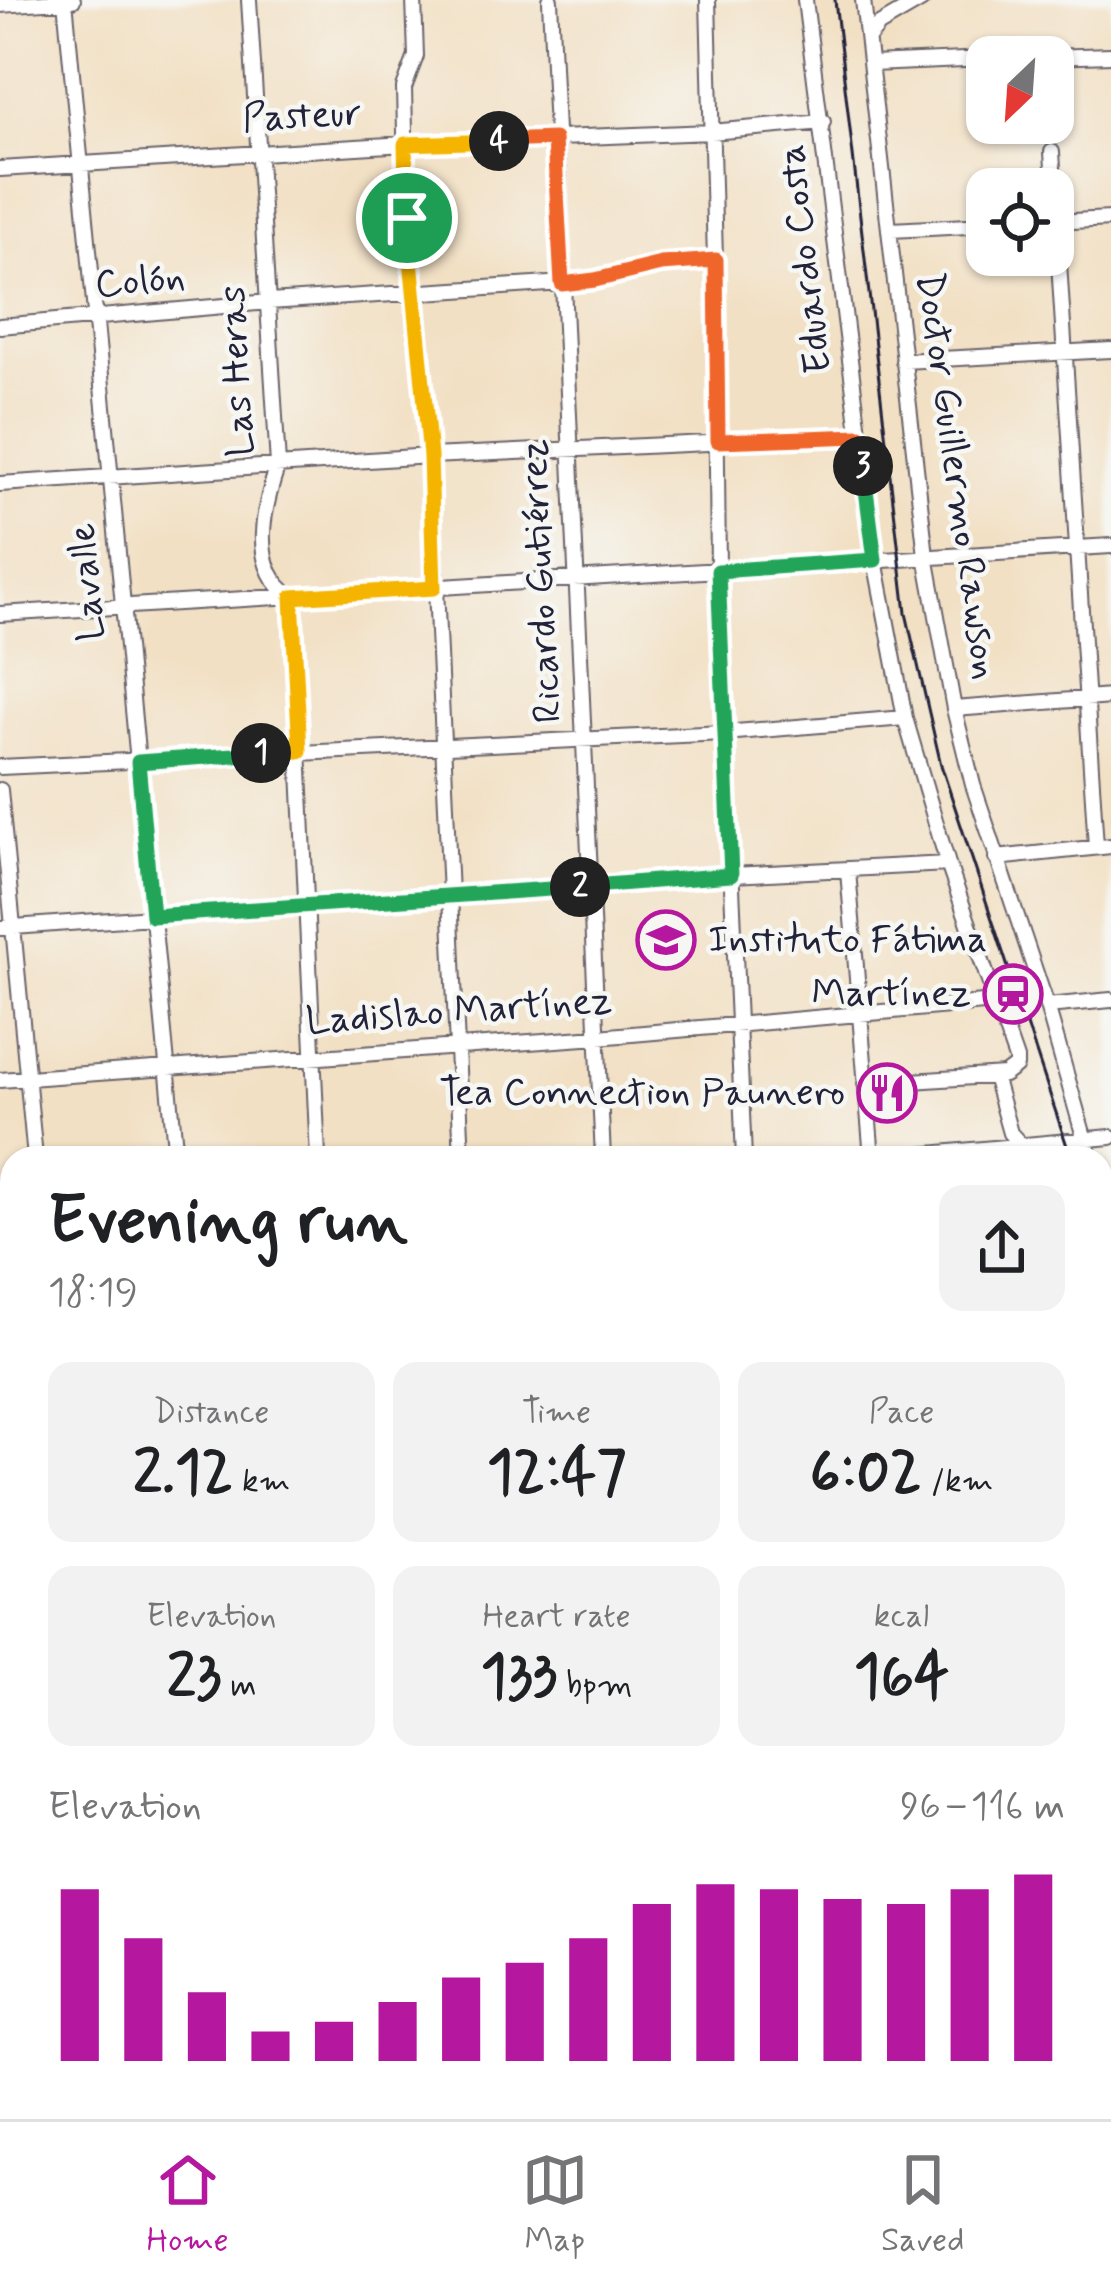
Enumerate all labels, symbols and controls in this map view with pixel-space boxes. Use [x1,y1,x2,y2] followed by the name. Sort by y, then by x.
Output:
[966,36,1074,144] north arrow
[966,36,1074,276] map controls
[241,88,363,146] street label: Pasteur
[469,111,529,171] pin: 4
[489,119,509,163] text: 4
[767,142,845,376] street label: Eduardo Costa
[356,167,458,269] pin
[966,168,1074,276] button: locate
[374,185,440,251] icon: arrive
[93,253,187,311] street label: Colón
[902,269,1010,683] street label: Doctor Guillermo Rawson
[208,284,268,458] street label: Las Heras
[833,436,893,496] pin: 3
[509,438,575,724] street label: Ricardo Gutiérrez
[856,444,870,488] text: 3
[57,521,119,643] street label: Lavalle
[231,723,291,783] pin: 1
[254,731,268,775] text: 1
[550,857,610,917] pin: 2
[572,865,588,909] text: 2
[635,909,697,971] school or university icon: Instituto Fátima
[708,915,987,966] place label: Instituto Fátima
[982,963,1044,1025] station icon: Martínez
[812,969,971,1020] place label: Martínez
[304,976,614,1048] street label: Ladislao Martínez
[856,1062,918,1124] restaurant icon: Tea Connection Paunero
[439,1068,845,1119] place label: Tea Connection Paunero
[48,1180,408,1266] text: Evening run
[939,1185,1065,1311] button: share
[48,1268,138,1319] text: 18:19
[154,1391,270,1435] text: Distance
[522,1391,591,1435] text: Time
[869,1391,934,1435] text: Pace
[133,1435,233,1514] text: 2.12
[487,1435,626,1514] text: 12:47
[810,1435,922,1514] text: 6:02
[233,1460,290,1504] text: km
[922,1460,993,1504] text: /km
[147,1595,276,1639] text: Elevation
[482,1595,631,1639] text: Heart rate
[874,1595,929,1639] text: kcal
[167,1639,221,1718] text: 23
[480,1639,557,1718] text: 133
[854,1639,949,1718] text: 164
[221,1664,256,1708] text: m
[557,1664,633,1708] text: bpm
[48,1782,202,1833] text: Elevation
[900,1782,1065,1833] text: 96–116 m
[147,2147,229,2263] tab: Home
[522,2147,588,2263] tab: Map
[881,2147,964,2263] tab: Saved

